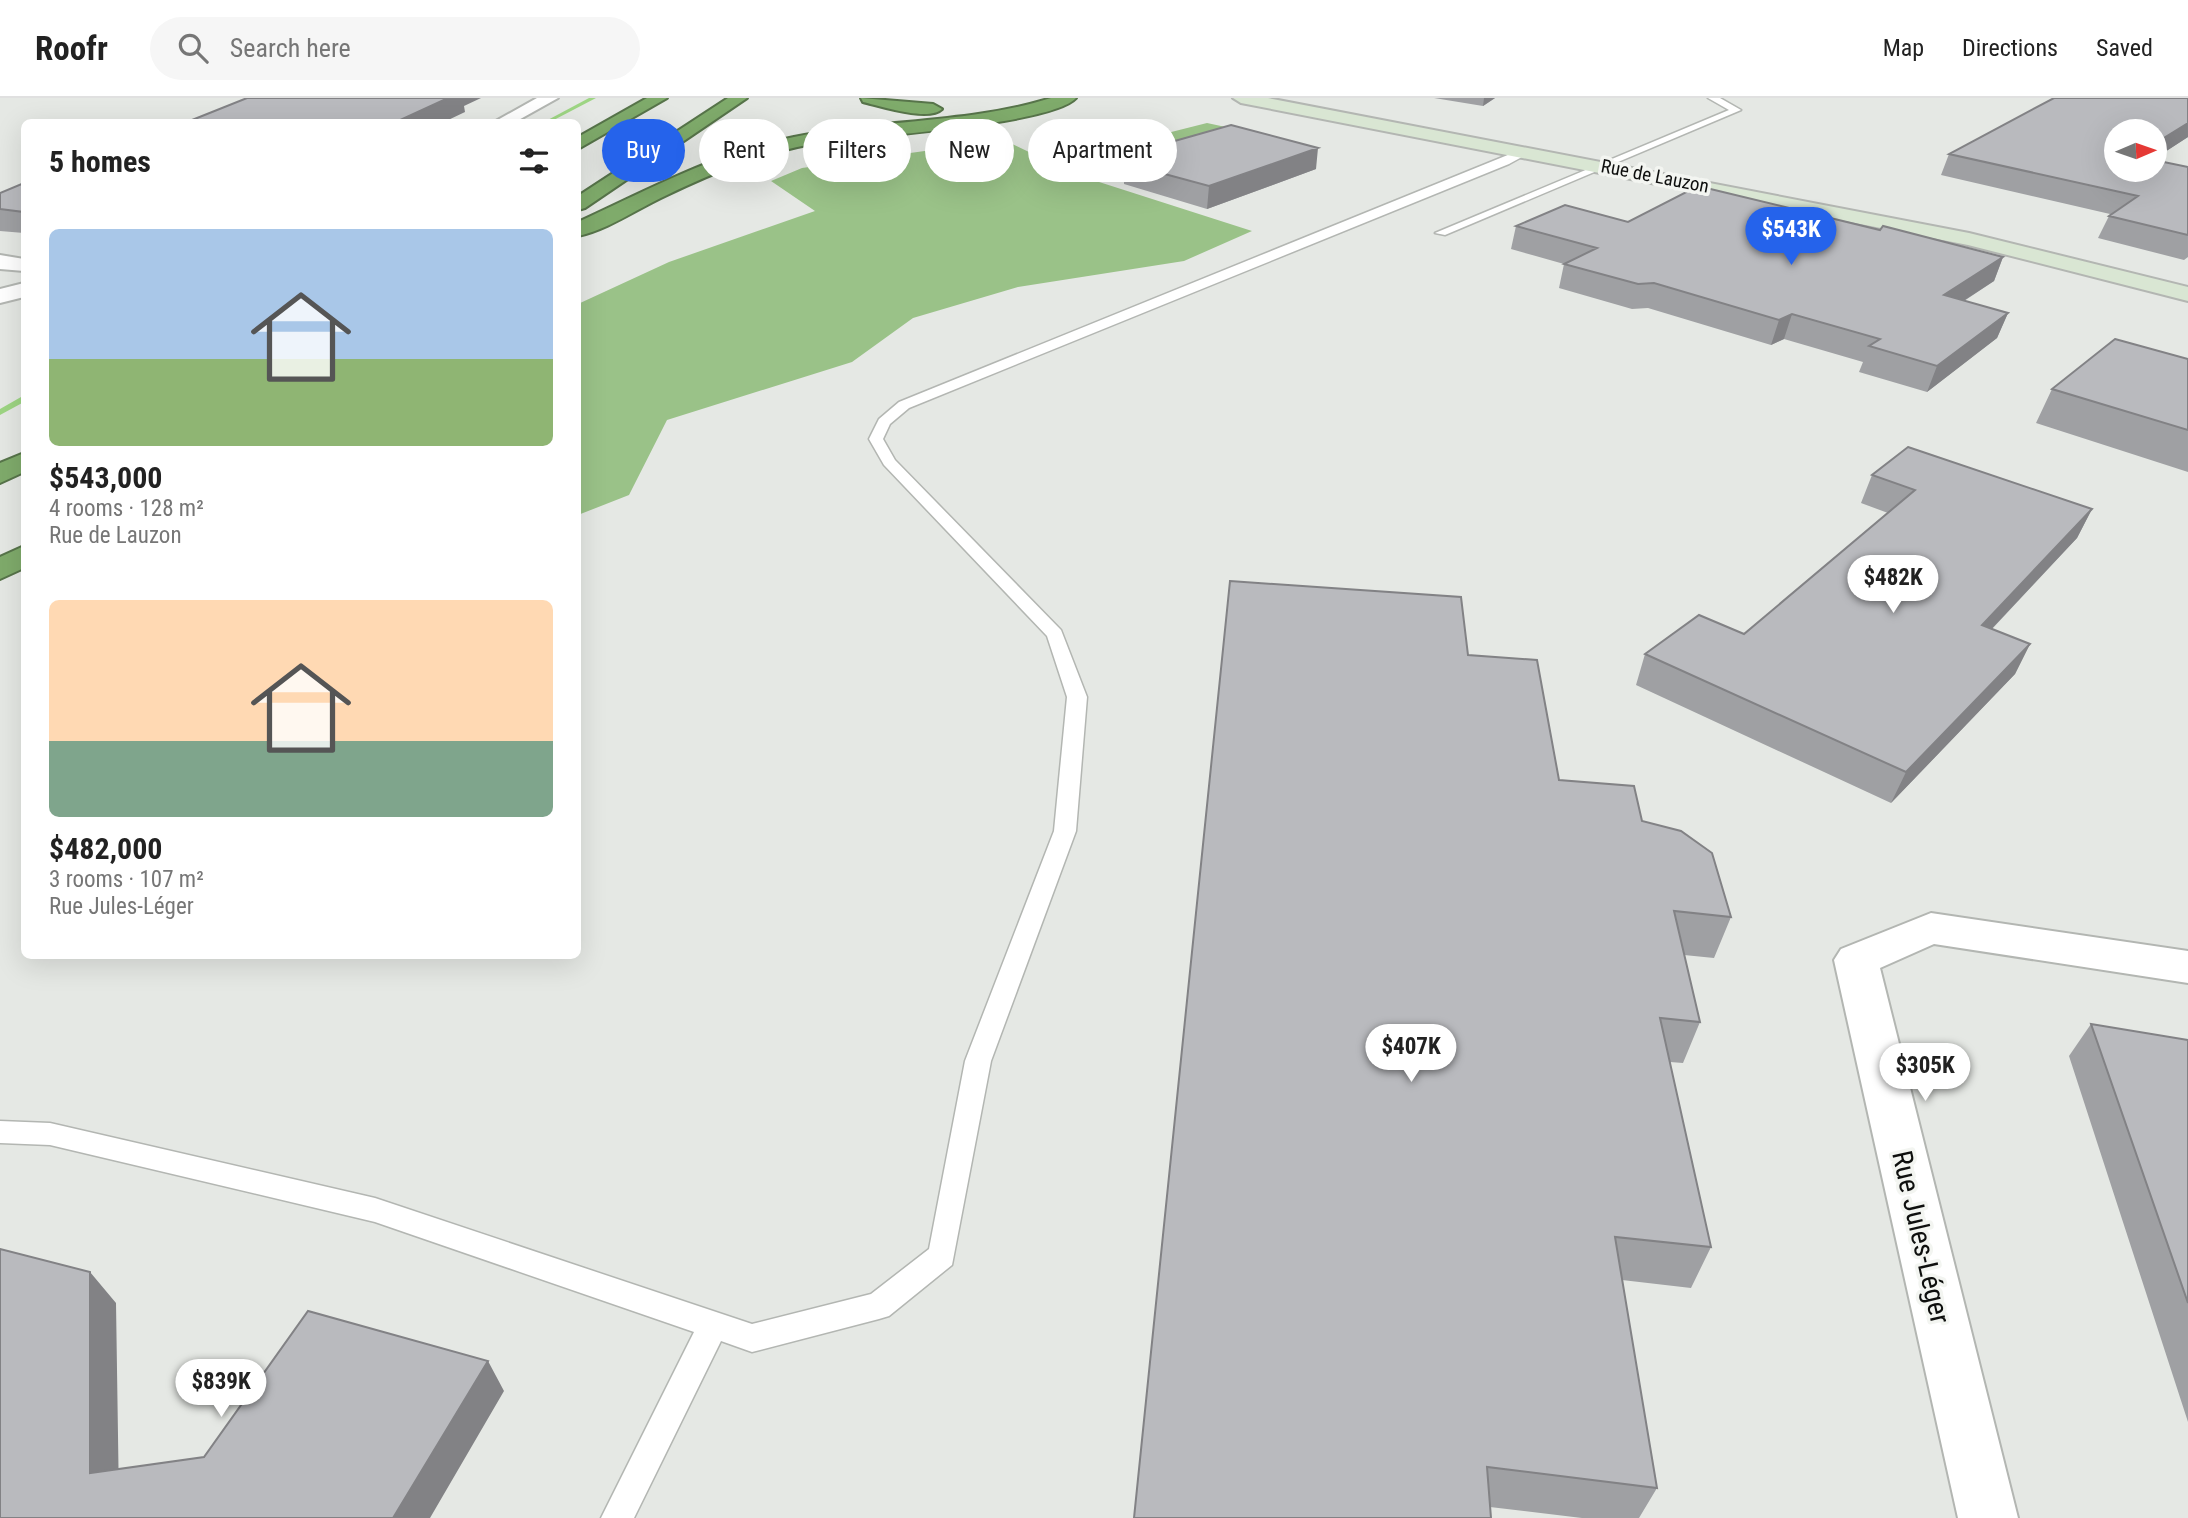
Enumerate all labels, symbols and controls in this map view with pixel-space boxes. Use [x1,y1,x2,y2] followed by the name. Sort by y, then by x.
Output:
[150,17,640,80] search box
[35,29,108,68] text: Roofr
[174,29,212,67] icon: search
[230,33,351,63] text: Search here
[1883,34,1924,62] text: Map
[1962,34,2058,62] text: Directions
[2096,34,2153,62] text: Saved
[602,119,685,182] chip: Buy
[699,119,789,182] chip: Rent
[803,119,911,182] chip: Filters
[925,119,1014,182] chip: New
[1028,119,1177,182] chip: Apartment
[2104,119,2166,182] north arrow
[2104,119,2167,182] map controls
[515,142,553,180] icon: filters
[49,144,151,179] text: 5 homes
[1599,154,1711,198] street label: Rue de Lauzon
[1742,208,1840,267] pin: $543K
[1761,216,1821,243] text: $543K
[238,274,364,400] icon: home
[49,460,162,495] text: $543,000
[49,495,204,522] text: 4 rooms · 128 m²
[49,522,182,549] text: Rue de Lauzon
[1844,556,1942,615] pin: $482K
[1863,564,1923,591] text: $482K
[238,645,364,771] icon: home
[49,831,162,866] text: $482,000
[49,866,204,893] text: 3 rooms · 107 m²
[49,893,194,920] text: Rue Jules-Léger
[1362,1024,1460,1084] pin: $407K
[1381,1033,1441,1060] text: $407K
[1876,1044,1974,1103] pin: $305K
[1895,1052,1955,1079] text: $305K
[1885,1147,1957,1327] street label: Rue Jules-Léger
[172,1360,270,1419] pin: $839K
[191,1368,251,1395] text: $839K

